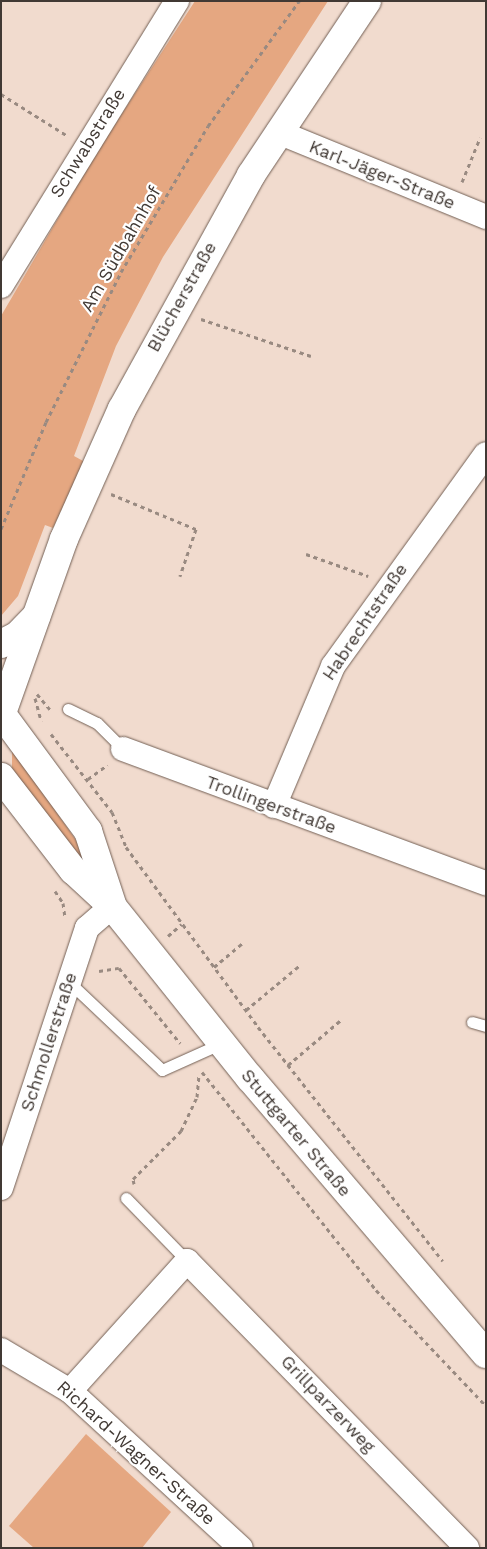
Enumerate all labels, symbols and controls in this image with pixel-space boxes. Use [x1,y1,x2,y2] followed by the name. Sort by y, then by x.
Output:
[46,84,130,202] street label: Schwabstraße
[306,136,458,214] street label: Karl-Jäger-Straße
[76,182,166,316] street label: Am Südbahnhof
[143,238,221,356] street label: Blücherstraße
[318,559,412,685] street label: Habrechtstraße
[203,771,339,839] street label: Trollingerstraße
[16,970,82,1114] street label: Schmollerstraße
[236,1065,356,1201] street label: Stuttgarter Straße
[276,1351,380,1457] street label: Grillparzerweg
[52,1376,220,1530] street label: Richard-Wagner-Straße

